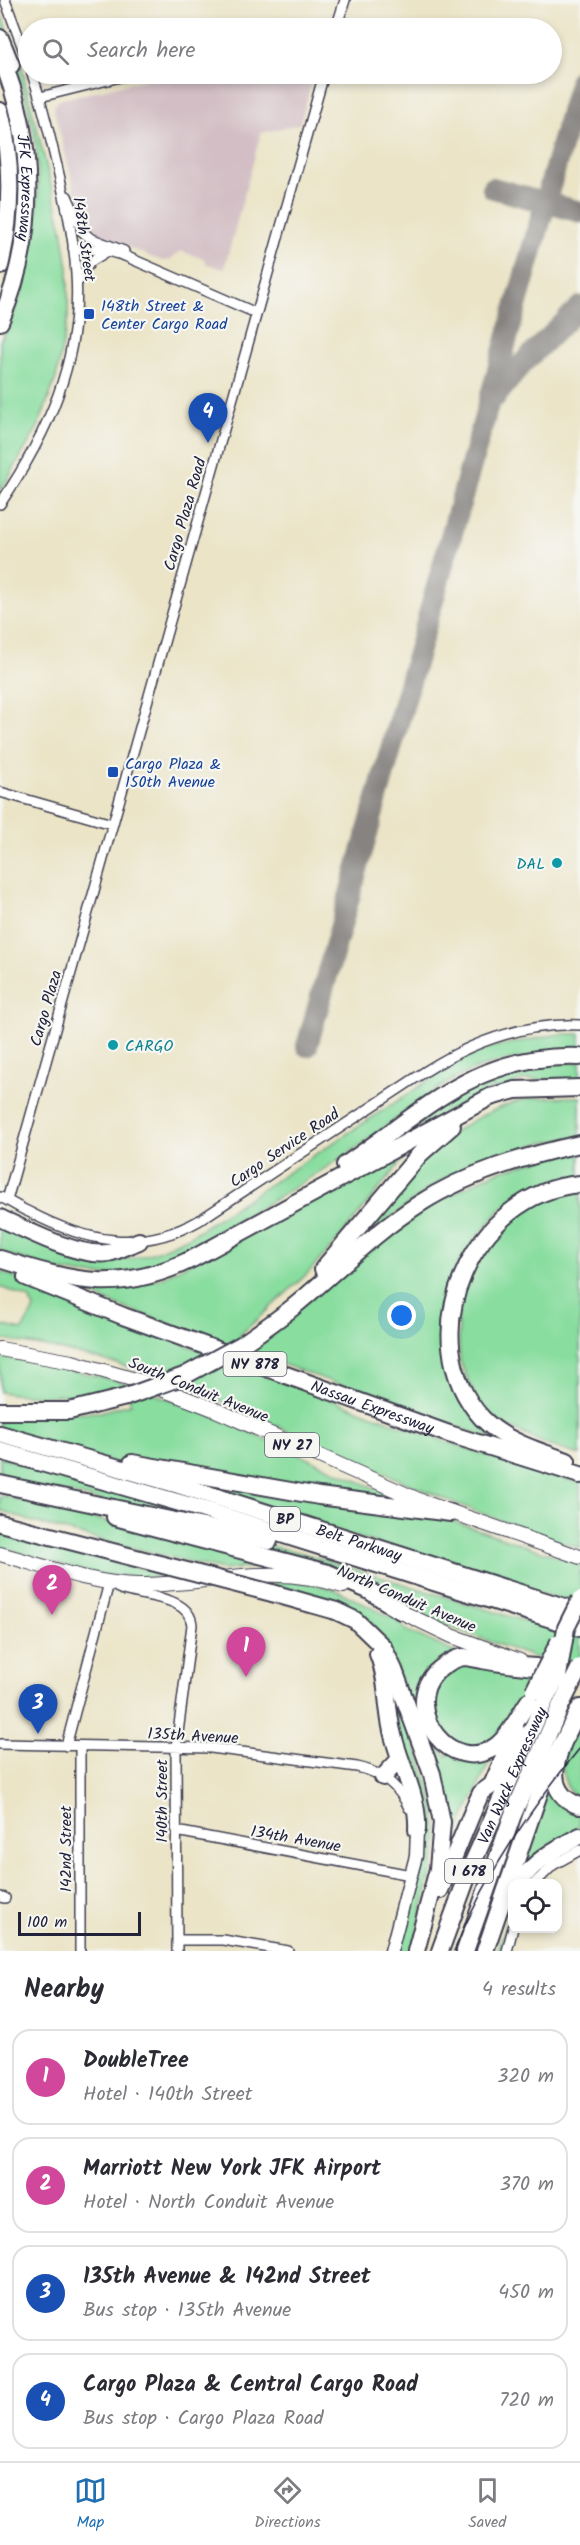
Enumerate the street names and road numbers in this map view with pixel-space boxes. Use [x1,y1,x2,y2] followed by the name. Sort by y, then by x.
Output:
[9,132,38,243] street label: JFK Expressway
[65,195,102,284] street label: 148th Street
[157,454,214,574] street label: Cargo Plaza Road
[24,967,69,1049] street label: Cargo Plaza
[225,1102,346,1194] street label: Cargo Service Road
[125,1351,272,1430] street label: South Conduit Avenue
[224,1352,286,1376] road number: NY 878
[307,1374,438,1442] street label: Nassau Expressway
[265,1433,319,1457] road number: NY 27
[270,1507,300,1531] road number: BP
[313,1518,405,1569] street label: Belt Parkway
[333,1559,480,1640] street label: North Conduit Avenue
[472,1703,555,1848] street label: Van Wyck Expressway
[147,1722,239,1751] street label: 135th Avenue
[150,1758,175,1843] street label: 140th Street
[54,1805,79,1892] street label: 142nd Street
[249,1819,343,1860] street label: 134th Avenue
[445,1859,493,1883] road number: I 678

